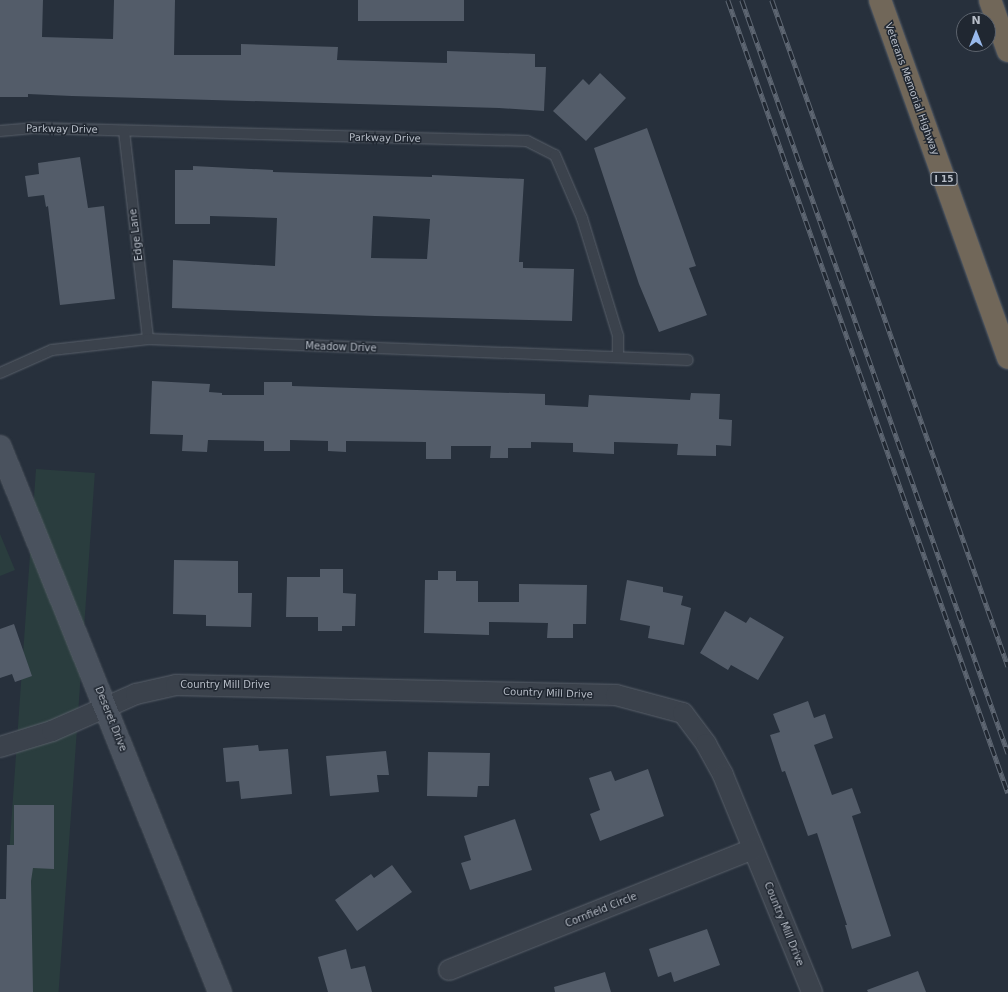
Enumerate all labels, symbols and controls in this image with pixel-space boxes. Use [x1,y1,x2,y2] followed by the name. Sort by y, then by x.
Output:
[956,12,996,52] north arrow
[971,14,981,27] text: N
[882,21,942,157] street label: Veterans Memorial Highway
[26,122,98,136] street label: Parkway Drive
[349,131,421,145] street label: Parkway Drive
[930,172,958,186] road number: I 15
[127,208,145,262] street label: Edge Lane
[305,340,377,354] street label: Meadow Drive
[180,679,270,691] street label: Country Mill Drive
[93,685,129,753] street label: Deseret Drive
[503,685,593,701] street label: Country Mill Drive
[762,880,806,968] street label: Country Mill Drive
[563,890,639,930] street label: Cornfield Circle

